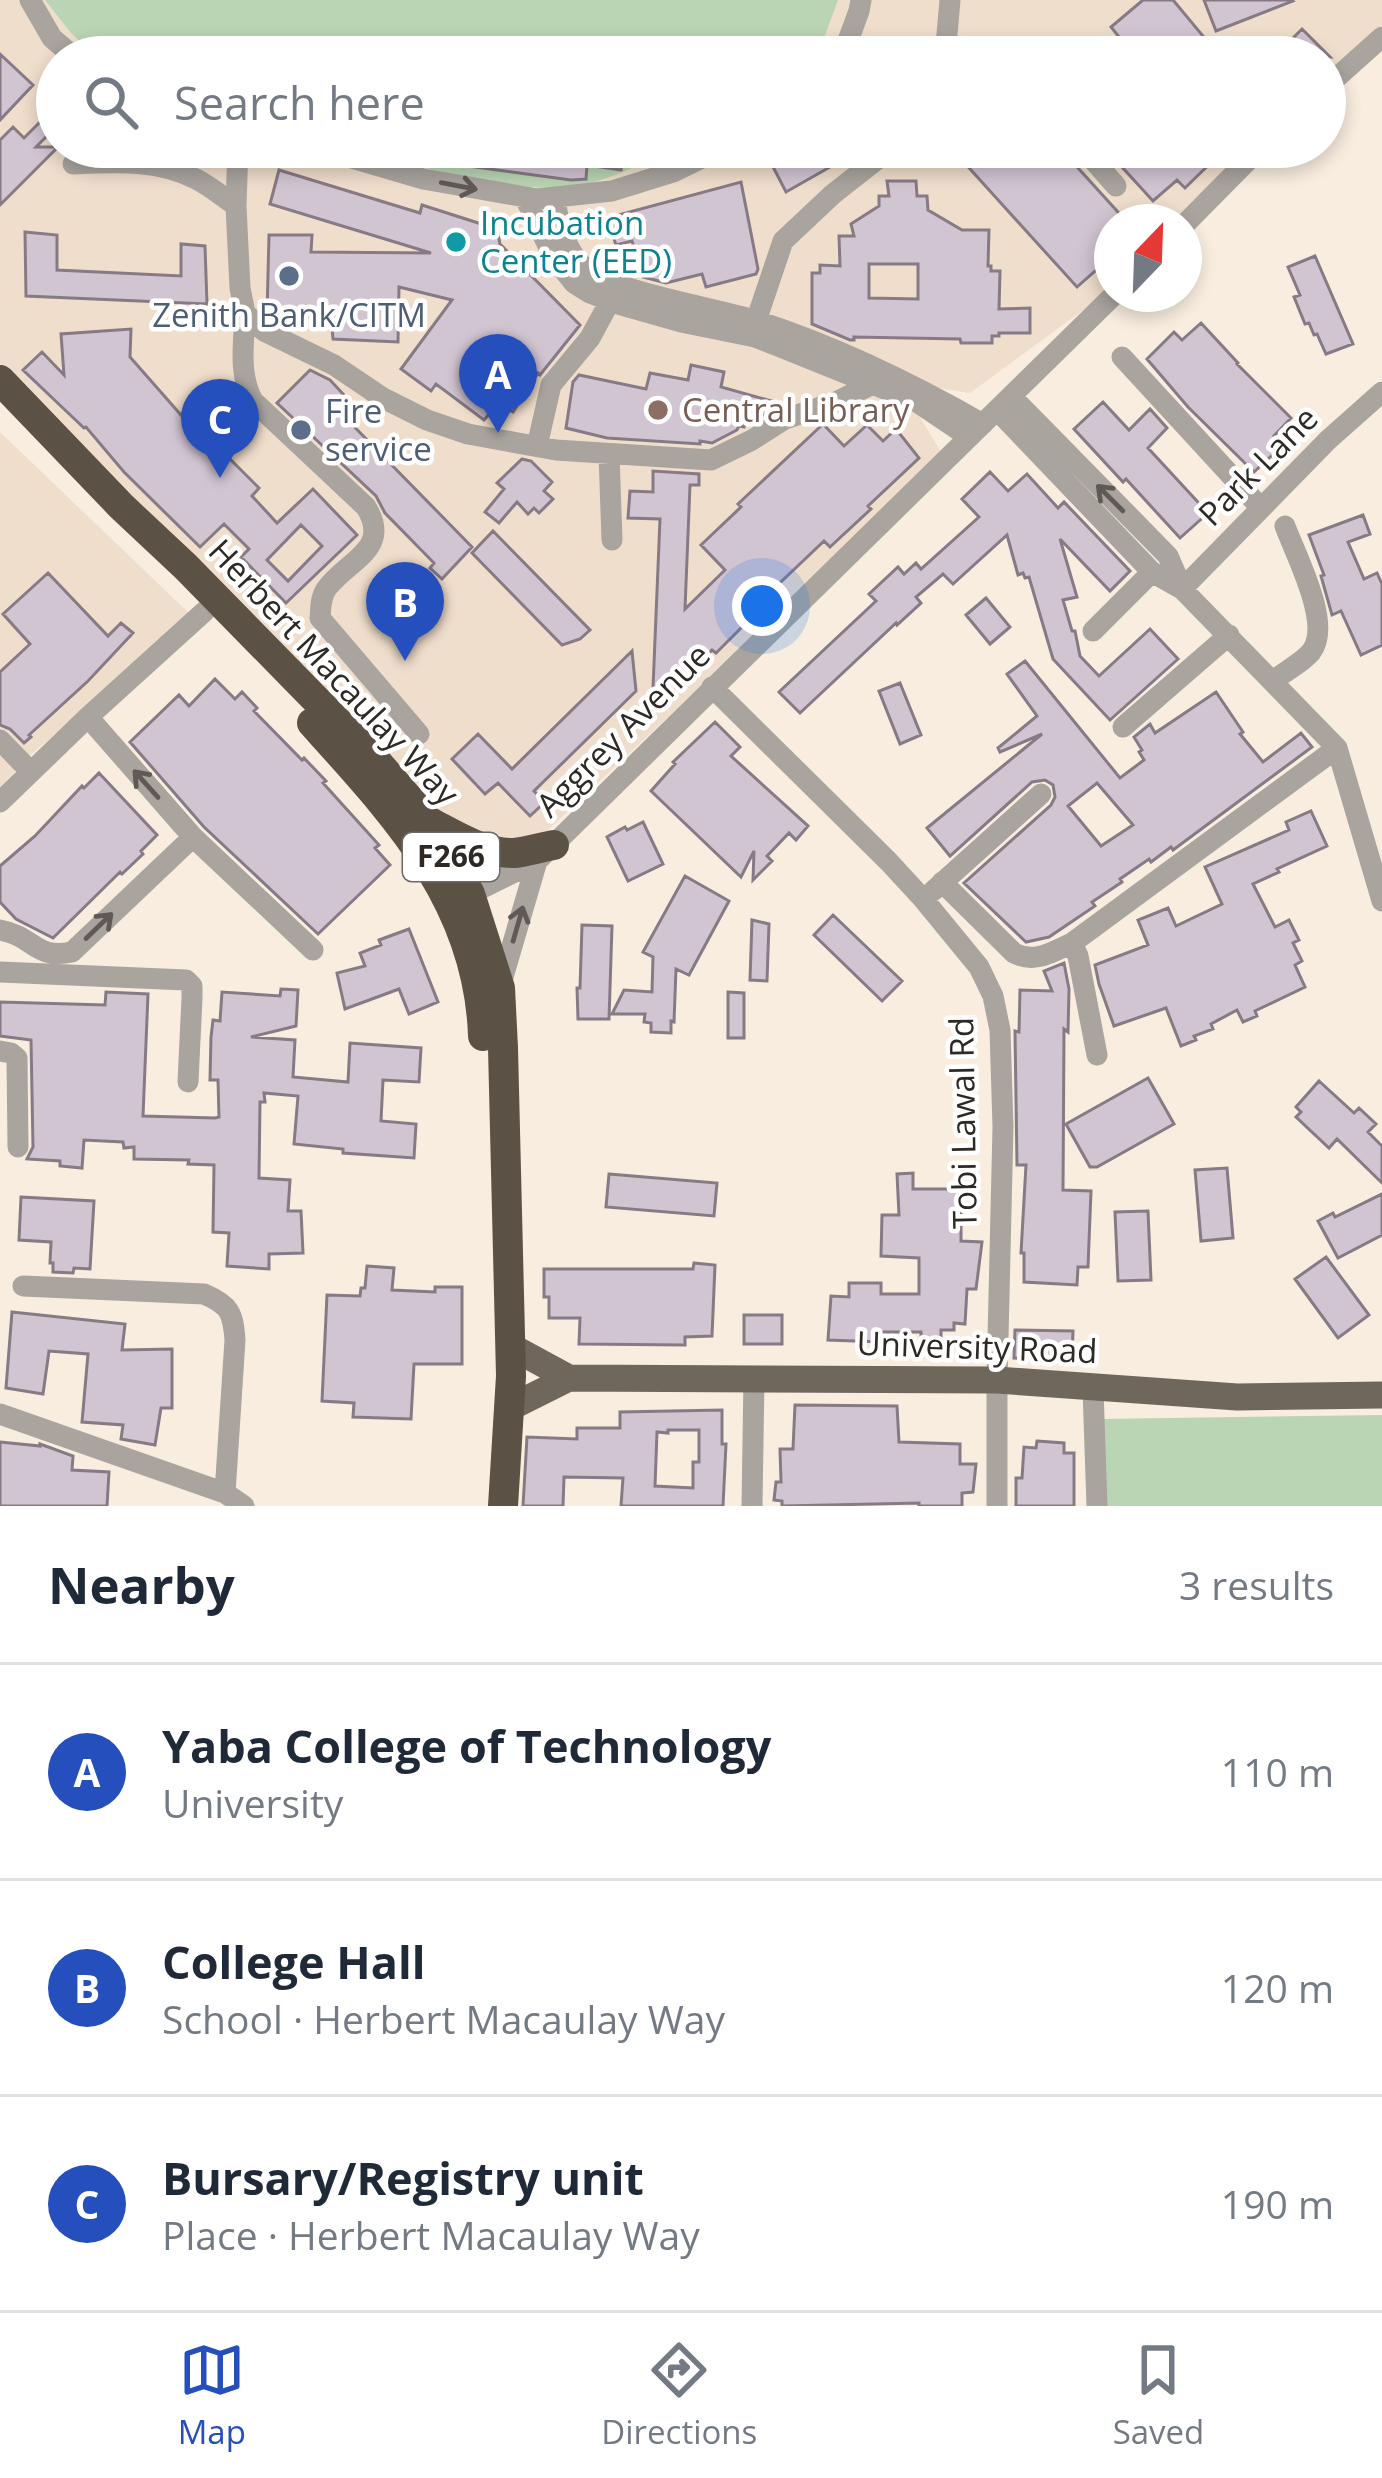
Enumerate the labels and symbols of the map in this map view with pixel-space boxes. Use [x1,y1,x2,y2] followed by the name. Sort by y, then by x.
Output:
[439,176,478,198] one-way arrow
[480,200,672,283] place label: Incubation Center (EED)
[1094,204,1202,312] north arrow
[443,229,469,255] marker: Incubation Center (EED)
[276,263,302,289] marker: Zenith Bank/CITM
[152,292,426,337] place label: Zenith Bank/CITM
[459,334,537,433] pin: A
[181,379,259,478] pin: C
[682,387,910,432] place label: Central Library
[325,388,432,471] place label: Fire service
[1188,396,1327,535] street label: Park Lane
[645,397,671,423] marker: Central Library
[288,417,314,443] marker: Fire service
[1097,484,1125,513] one-way arrow
[199,529,470,815] street label: Herbert Macaulay Way
[366,562,444,661] pin: B
[732,576,792,636] your location
[526,633,719,826] street label: Aggrey Avenue
[133,770,160,800] one-way arrow
[403,833,499,881] road number: F266
[508,906,530,944] one-way arrow
[84,912,114,940] one-way arrow
[938,1017,987,1229] street label: Tobi Lawal Rd
[856,1320,1098,1373] street label: University Road

